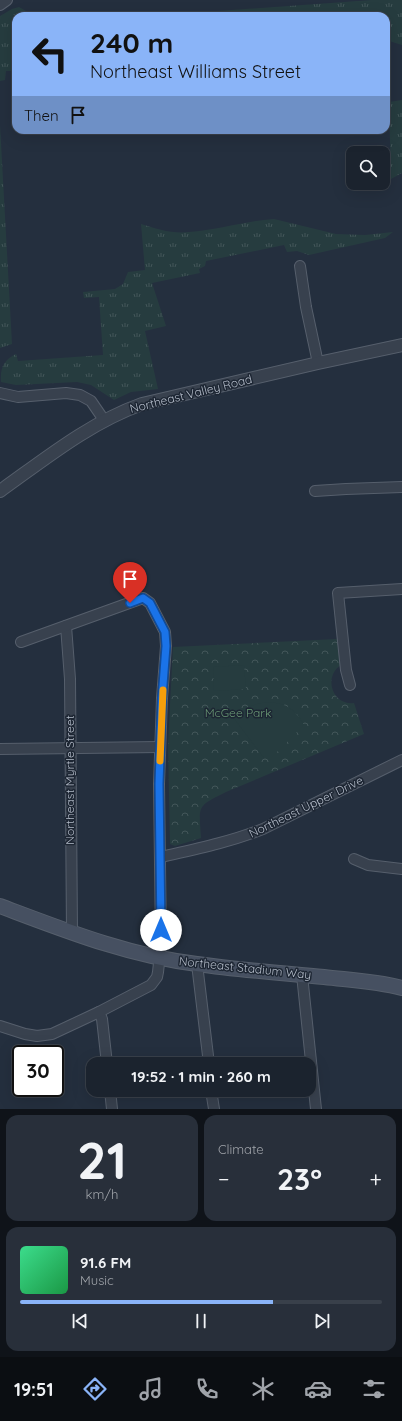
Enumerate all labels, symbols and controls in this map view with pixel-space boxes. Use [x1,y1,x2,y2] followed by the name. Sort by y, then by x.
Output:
[90,25,173,60] text: 240 m
[24,28,76,80] icon: left
[90,60,301,83] text: Northeast Williams Street
[67,104,89,126] icon: arrive
[24,106,59,125] text: Then
[346,146,390,190] map controls
[346,146,390,190] button: search
[128,371,254,416] street label: Northeast Valley Road
[113,562,147,603] pin
[119,568,141,590] icon: arrive
[205,705,271,720] park label: McGee Park
[62,715,77,845] street label: Northeast Myrtle Street
[246,772,366,841] street label: Northeast Upper Drive
[140,909,182,951] position arrow
[178,953,312,982] street label: Northeast Stadium Way
[12,1045,64,1097] speed limit sign: 30
[131,1067,271,1086] text: 19:52 · 1 min · 260 m
[77,1127,127,1192] text: 21
[218,1141,264,1157] text: Climate
[277,1160,322,1198] text: 23°
[218,1165,229,1193] text: −
[370,1165,382,1193] text: +
[86,1186,118,1202] text: km/h
[80,1253,131,1272] text: 91.6 FM
[80,1272,114,1288] text: Music
[69,1310,91,1332] icon: previous
[190,1310,212,1332] icon: pause
[311,1310,333,1332] icon: next
[81,1375,109,1403] icon: directions
[137,1375,165,1403] icon: music
[193,1375,221,1403] icon: phone
[249,1375,277,1403] icon: climate
[304,1375,332,1403] icon: car
[360,1375,388,1403] icon: filters
[14,1378,53,1401] text: 19:51

